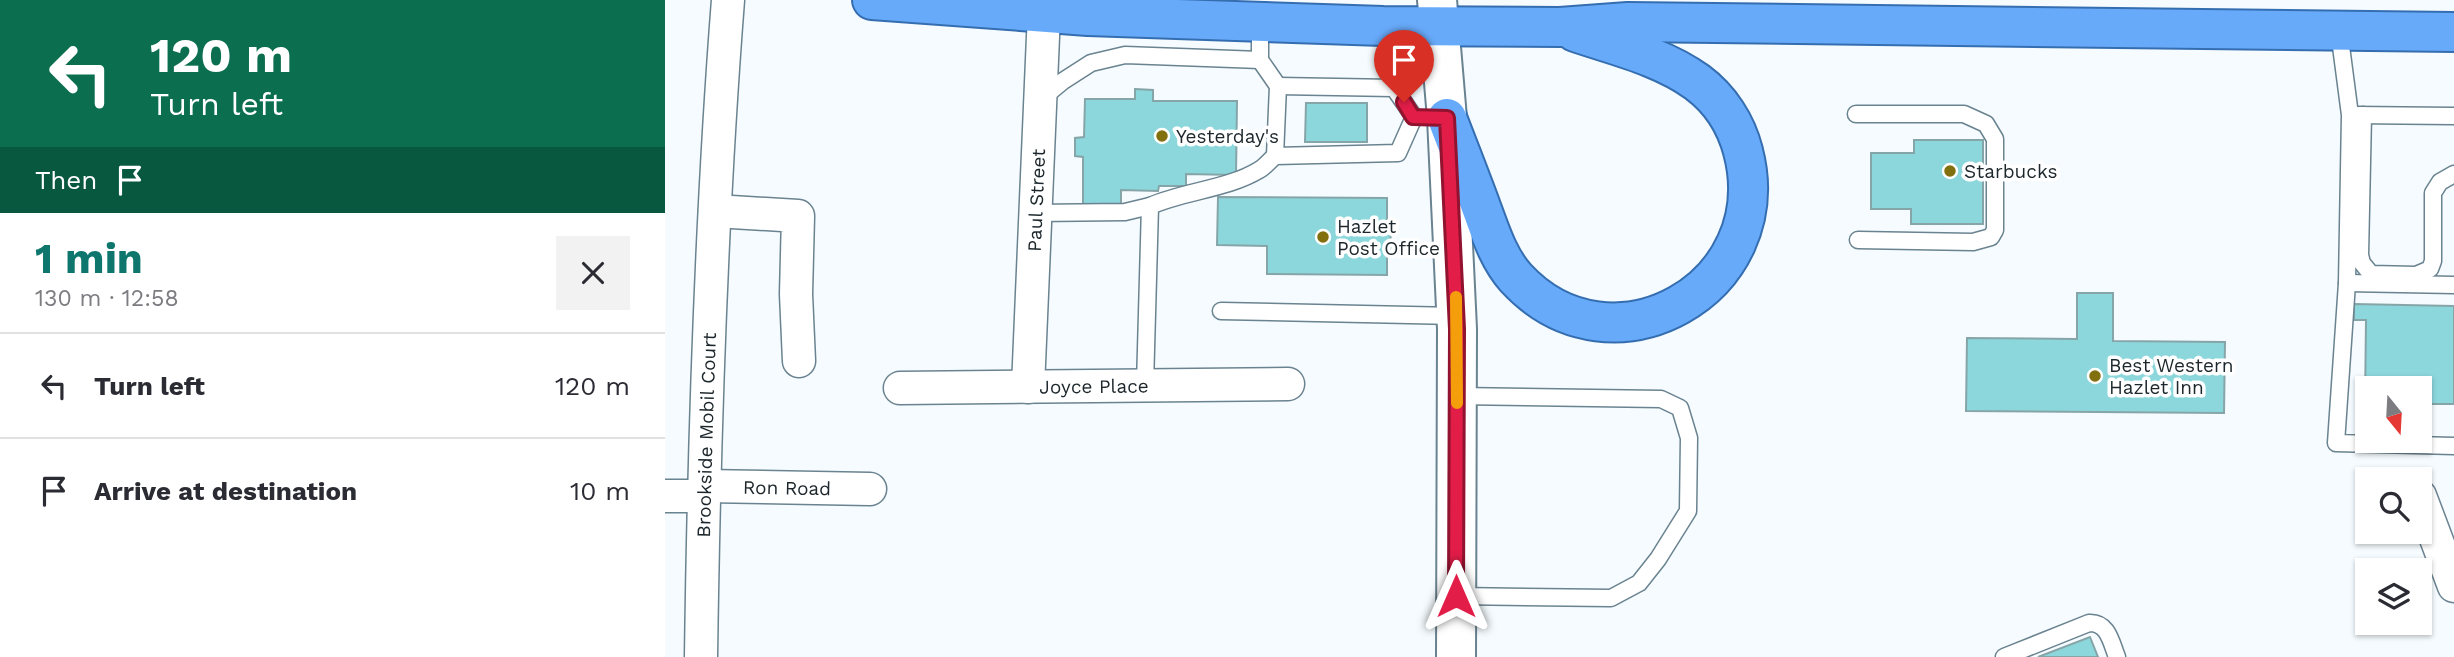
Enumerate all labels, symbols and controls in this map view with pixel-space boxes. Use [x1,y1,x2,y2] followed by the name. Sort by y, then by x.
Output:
[150,26,292,84] text: 120 m
[35,28,126,119] icon: left
[1374,30,1434,102] pin
[1385,41,1423,79] icon: arrive
[150,85,283,123] text: Turn left
[1176,125,1279,148] place label: Yesterday's
[1154,128,1170,144] marker: Yesterday's
[1022,148,1050,252] street label: Paul Street
[1964,160,2058,183] place label: Starbucks
[111,161,149,199] icon: arrive
[1942,163,1958,179] marker: Starbucks
[35,165,97,195] text: Then
[1337,215,1440,260] place label: Hazlet Post Office
[1315,229,1331,245] marker: Hazlet Post Office
[35,234,143,283] text: 1 min
[556,236,630,310] button: close
[35,285,179,312] text: 130 m · 12:58
[692,332,721,538] street label: Brookside Mobil Court
[2109,354,2233,399] place label: Best Western Hazlet Inn
[35,367,73,405] icon: left
[2087,368,2103,384] marker: Best Western Hazlet Inn
[94,371,205,401] text: Turn left
[555,371,630,401] text: 120 m
[1039,374,1149,398] street label: Joyce Place
[2355,376,2433,453] north arrow
[2355,376,2432,635] map controls
[2355,467,2432,544] button: search
[35,472,73,510] icon: arrive
[743,475,831,500] street label: Ron Road
[94,476,357,506] text: Arrive at destination
[570,476,630,506] text: 10 m
[2355,558,2432,635] button: layers
[1419,559,1493,633] position arrow

